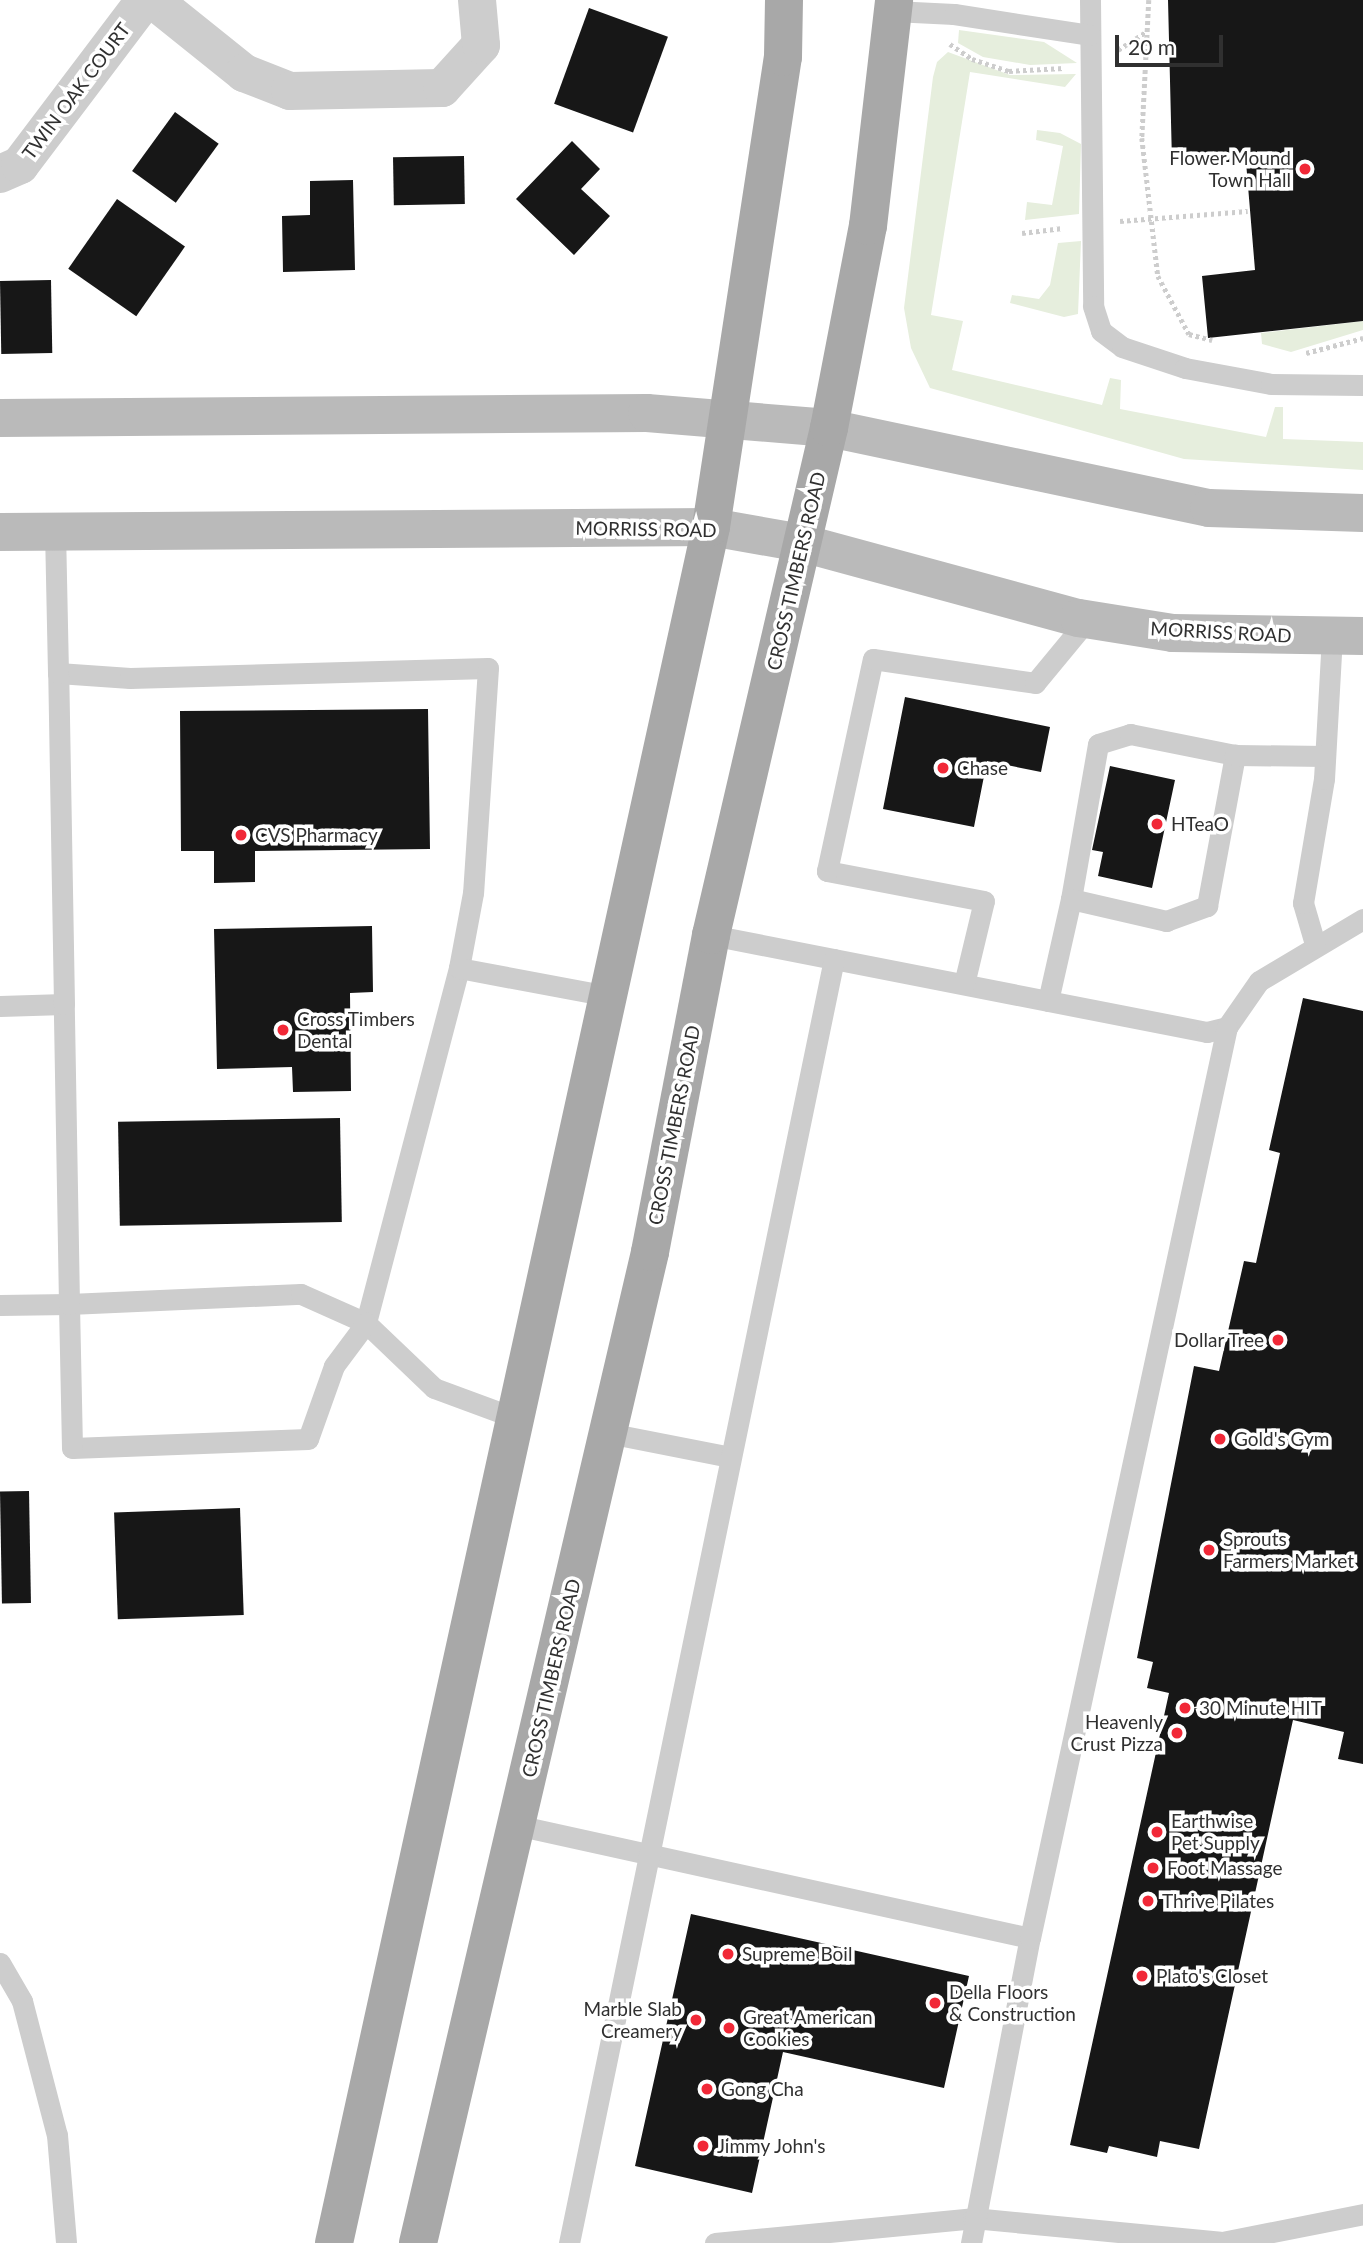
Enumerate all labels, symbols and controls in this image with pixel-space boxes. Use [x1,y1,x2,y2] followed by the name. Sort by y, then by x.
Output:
[17,18,135,164] street label: TWIN OAK COURT
[1118,21,1226,65] scale bar
[1128,34,1175,59] text: 20 m
[1169,147,1291,191] place label: Flower Mound Town Hall
[1297,161,1313,177] marker: Flower Mound Town Hall
[762,469,830,673] street label: CROSS TIMBERS ROAD
[575,516,717,542] street label: MORRISS ROAD
[1150,617,1292,647] street label: MORRISS ROAD
[957,757,1008,779] place label: Chase
[935,760,951,776] marker: Chase
[1171,813,1229,835] place label: HTeaO
[1149,816,1165,832] marker: HTeaO
[255,824,378,846] place label: CVS Pharmacy
[233,827,249,843] marker: CVS Pharmacy
[297,1008,415,1052] place label: Cross Timbers Dental
[275,1022,291,1038] marker: Cross Timbers Dental
[643,1023,705,1227] street label: CROSS TIMBERS ROAD
[1173,1329,1264,1351] place label: Dollar Tree
[1270,1332,1286,1348] marker: Dollar Tree
[1234,1428,1329,1450] place label: Gold's Gym
[1212,1431,1228,1447] marker: Gold's Gym
[1223,1528,1354,1572] place label: Sprouts Farmers Market
[1201,1542,1217,1558] marker: Sprouts Farmers Market
[517,1576,585,1780] street label: CROSS TIMBERS ROAD
[1199,1697,1322,1719] place label: 30 Minute HIT
[1177,1700,1193,1716] marker: 30 Minute HIT
[1070,1711,1163,1755] place label: Heavenly Crust Pizza
[1169,1725,1185,1741] marker: Heavenly Crust Pizza
[1171,1810,1260,1854] place label: Earthwise Pet Supply
[1149,1824,1165,1840] marker: Earthwise Pet Supply
[1167,1857,1282,1879] place label: Foot Massage
[1145,1860,1161,1876] marker: Foot Massage
[1162,1890,1274,1912] place label: Thrive Pilates
[1140,1893,1156,1909] marker: Thrive Pilates
[742,1943,852,1965] place label: Supreme Boil
[720,1946,736,1962] marker: Supreme Boil
[1156,1965,1268,1987] place label: Plato's Closet
[1134,1968,1150,1984] marker: Plato's Closet
[949,1981,1076,2025] place label: Della Floors & Construction
[927,1995,943,2011] marker: Della Floors & Construction
[584,1998,682,2042] place label: Marble Slab Creamery
[743,2006,873,2050] place label: Great American Cookies
[688,2012,704,2028] marker: Marble Slab Creamery
[721,2020,737,2036] marker: Great American Cookies
[721,2078,804,2100] place label: Gong Cha
[699,2081,715,2097] marker: Gong Cha
[717,2135,827,2157] place label: Jimmy John's
[695,2138,711,2154] marker: Jimmy John's

